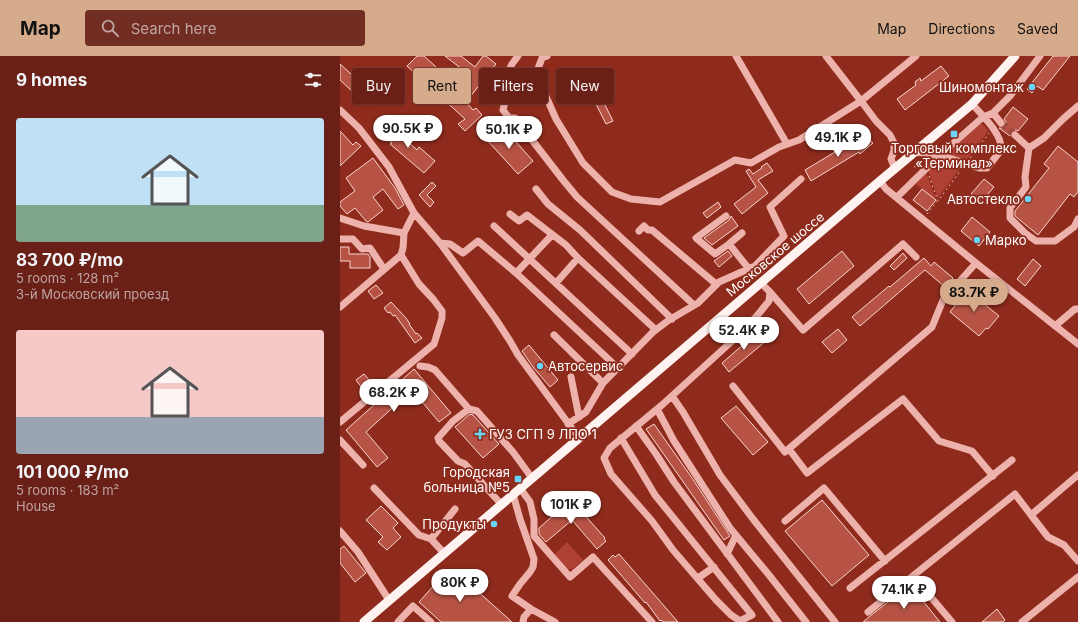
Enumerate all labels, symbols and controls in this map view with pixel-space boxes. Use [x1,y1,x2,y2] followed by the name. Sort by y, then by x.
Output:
[85,10,365,46] search box
[20,17,61,40] text: Map
[99,17,121,39] icon: search
[131,19,216,38] text: Search here
[877,20,906,37] text: Map
[928,20,995,37] text: Directions
[1017,20,1058,37] text: Saved
[352,68,405,104] chip: Buy
[413,68,471,104] chip: Rent
[479,68,548,104] chip: Filters
[556,68,614,104] chip: New
[302,69,324,91] icon: filters
[16,70,87,90] text: 9 homes
[939,79,1024,95] place label: Шиномонтаж
[1027,82,1037,92] marker: Шиномонтаж
[371,115,445,149] pin: 90.5K ₽
[472,116,546,150] pin: 50.1K ₽
[382,120,434,136] text: 90.5K ₽
[485,121,533,137] text: 50.1K ₽
[801,124,875,158] pin: 49.1K ₽
[814,129,862,145] text: 49.1K ₽
[949,129,959,139] marker: Торговый комплекс «Терминал»
[891,140,1017,171] place label: Торговый комплекс «Терминал»
[134,144,206,216] icon: home
[947,191,1020,207] place label: Автостекло
[1023,194,1033,204] marker: Автостекло
[723,208,827,300] street label: Московское шоссе
[985,232,1027,248] place label: Марко
[972,235,982,245] marker: Марко
[16,250,123,270] text: 83 700 ₽/mo
[16,270,119,286] text: 5 rooms · 128 m²
[937,279,1011,313] pin: 83.7K ₽
[949,284,999,300] text: 83.7K ₽
[16,286,169,302] text: 3-й Московский проезд
[707,317,781,351] pin: 52.4K ₽
[718,322,770,338] text: 52.4K ₽
[134,356,206,428] icon: home
[548,358,623,374] place label: Автосервис
[535,361,545,371] marker: Автосервис
[357,379,431,413] pin: 68.2K ₽
[368,384,420,400] text: 68.2K ₽
[489,426,597,442] place label: ГУЗ СГП 9 ЛПО 1
[474,428,486,440] marker: ГУЗ СГП 9 ЛПО 1
[16,462,129,482] text: 101 000 ₽/mo
[424,464,510,495] place label: Городская больница №5
[513,474,523,484] marker: Городская больница №5
[16,482,119,498] text: 5 rooms · 183 m²
[538,491,604,525] pin: 101K ₽
[550,496,592,512] text: 101K ₽
[16,498,56,514] text: House
[422,516,486,532] place label: Продукты
[489,519,499,529] marker: Продукты
[432,569,488,603] pin: 80K ₽
[440,574,480,590] text: 80K ₽
[867,576,941,610] pin: 74.1K ₽
[881,581,927,597] text: 74.1K ₽

